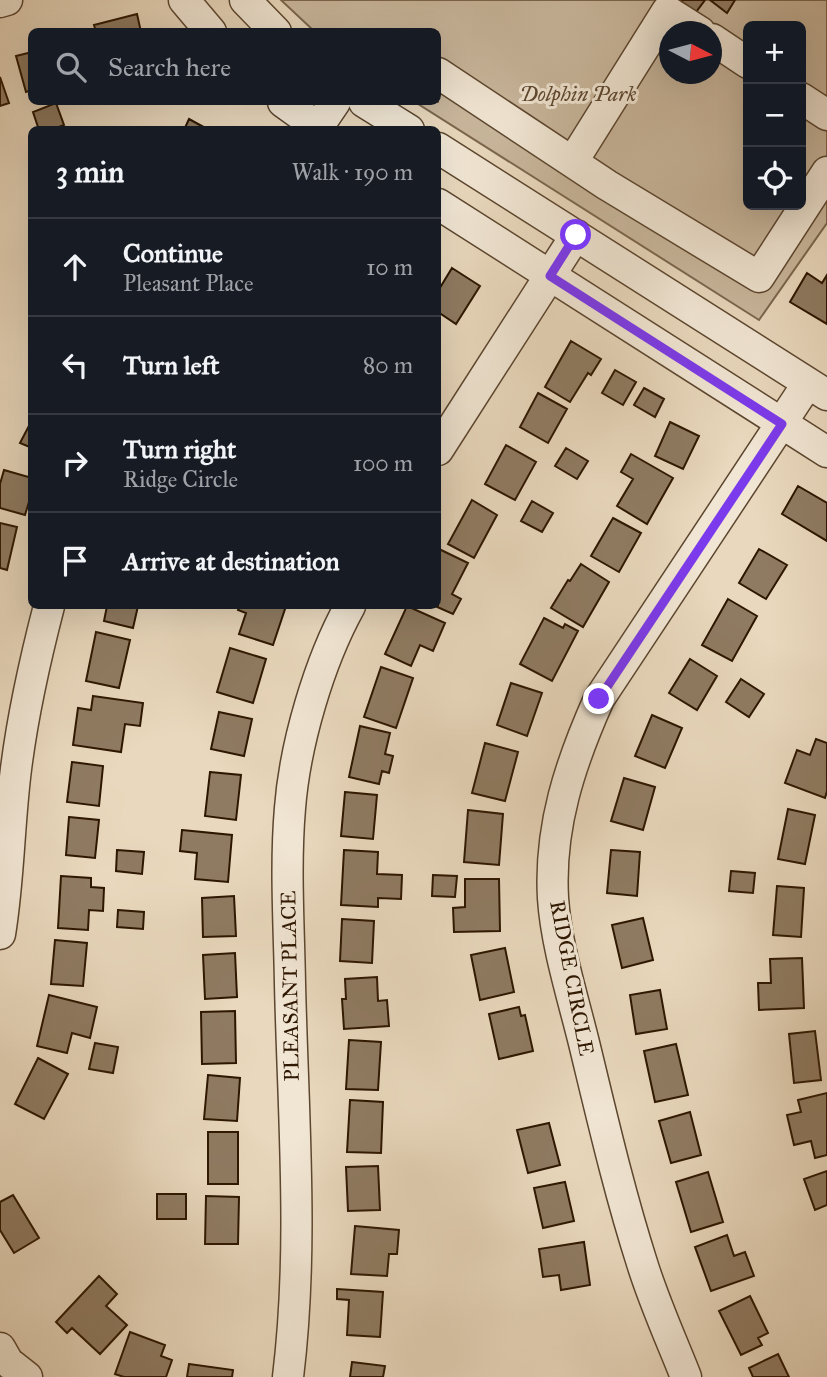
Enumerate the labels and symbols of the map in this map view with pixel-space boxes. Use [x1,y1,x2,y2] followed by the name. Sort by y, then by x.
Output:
[659,21,722,84] north arrow
[520,81,637,107] park label: Dolphin Park
[560,219,591,250] route start
[583,683,614,714] route end
[275,890,305,1082] street label: PLEASANT PLACE
[544,898,600,1058] street label: RIDGE CIRCLE

